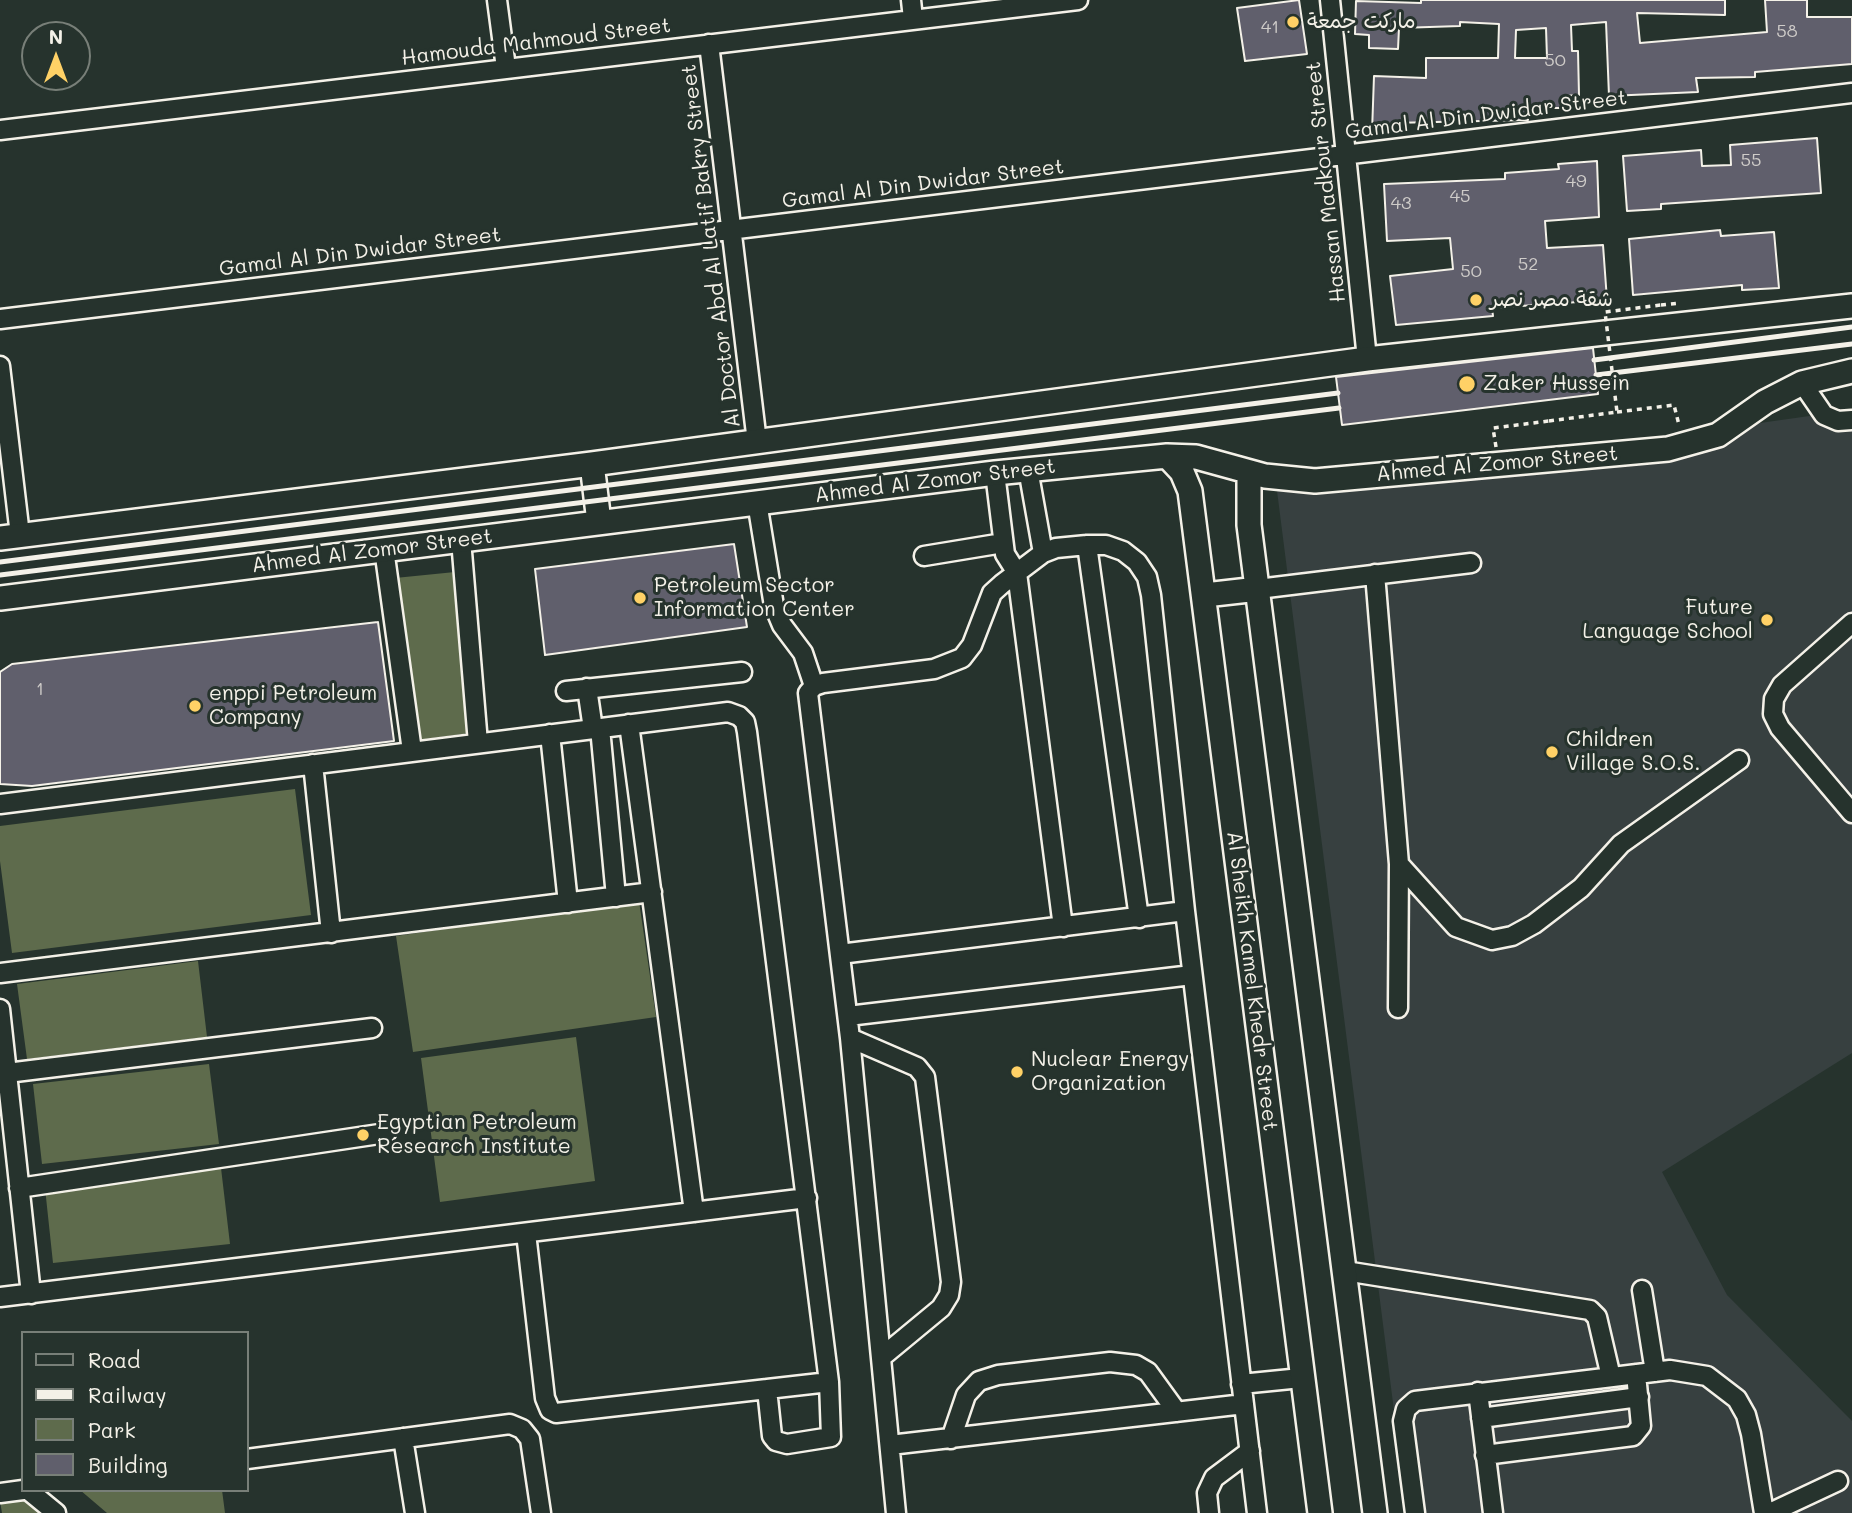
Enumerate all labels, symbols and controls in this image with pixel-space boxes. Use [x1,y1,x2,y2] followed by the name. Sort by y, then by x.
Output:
[1307,9,1416,35] place label: ماركت جمعة
[400,13,672,71] street label: Hamouda Mahmoud Street
[1285,14,1301,30] marker: ماركت جمعة
[1261,16,1279,38] house number: 41
[1776,20,1798,42] house number: 58
[21,21,91,91] north arrow
[49,24,63,49] text: N
[1544,49,1566,71] house number: 50
[1301,60,1351,304] street label: Hassan Madkour Street
[676,63,746,429] street label: Al Doctor Abd Al Latif Bakry Street
[1344,85,1628,145] street label: Gamal Al Din Dwidar Street
[1741,149,1761,171] house number: 55
[781,154,1065,214] street label: Gamal Al Din Dwidar Street
[1565,170,1587,192] house number: 49
[1449,185,1471,207] house number: 45
[1390,192,1412,214] house number: 43
[218,222,502,282] street label: Gamal Al Din Dwidar Street
[1518,253,1538,275] house number: 52
[1460,260,1482,282] house number: 50
[1490,287,1613,313] place label: شقة مصر نصر
[1468,292,1484,308] marker: شقة مصر نصر
[1483,371,1630,397] place label: Zaker Hussein
[1457,374,1477,394] marker: Zaker Hussein
[1375,441,1619,487] street label: Ahmed Al Zomor Street
[813,454,1057,508] street label: Ahmed Al Zomor Street
[250,524,494,578] street label: Ahmed Al Zomor Street
[654,573,855,623] place label: Petroleum Sector Information Center
[632,590,648,606] marker: Petroleum Sector Information Center
[1582,595,1753,645] place label: Future Language School
[1759,612,1775,628] marker: Future Language School
[36,678,44,700] house number: 1
[209,681,377,731] place label: enppi Petroleum Company
[187,698,203,714] marker: enppi Petroleum Company
[1566,727,1700,777] place label: Children Village S.O.S.
[1544,744,1560,760] marker: Children Village S.O.S.
[1221,830,1283,1132] street label: Al Sheikh Kamel Khedr Street
[1031,1047,1189,1097] place label: Nuclear Energy Organization
[1009,1064,1025,1080] marker: Nuclear Energy Organization
[377,1110,577,1160] place label: Egyptian Petroleum Research Institute
[355,1127,371,1143] marker: Egyptian Petroleum Research Institute
[21,1331,248,1492] legend
[88,1346,140,1373] text: Road
[88,1381,167,1408] text: Railway
[88,1416,136,1443] text: Park
[88,1451,168,1478] text: Building

